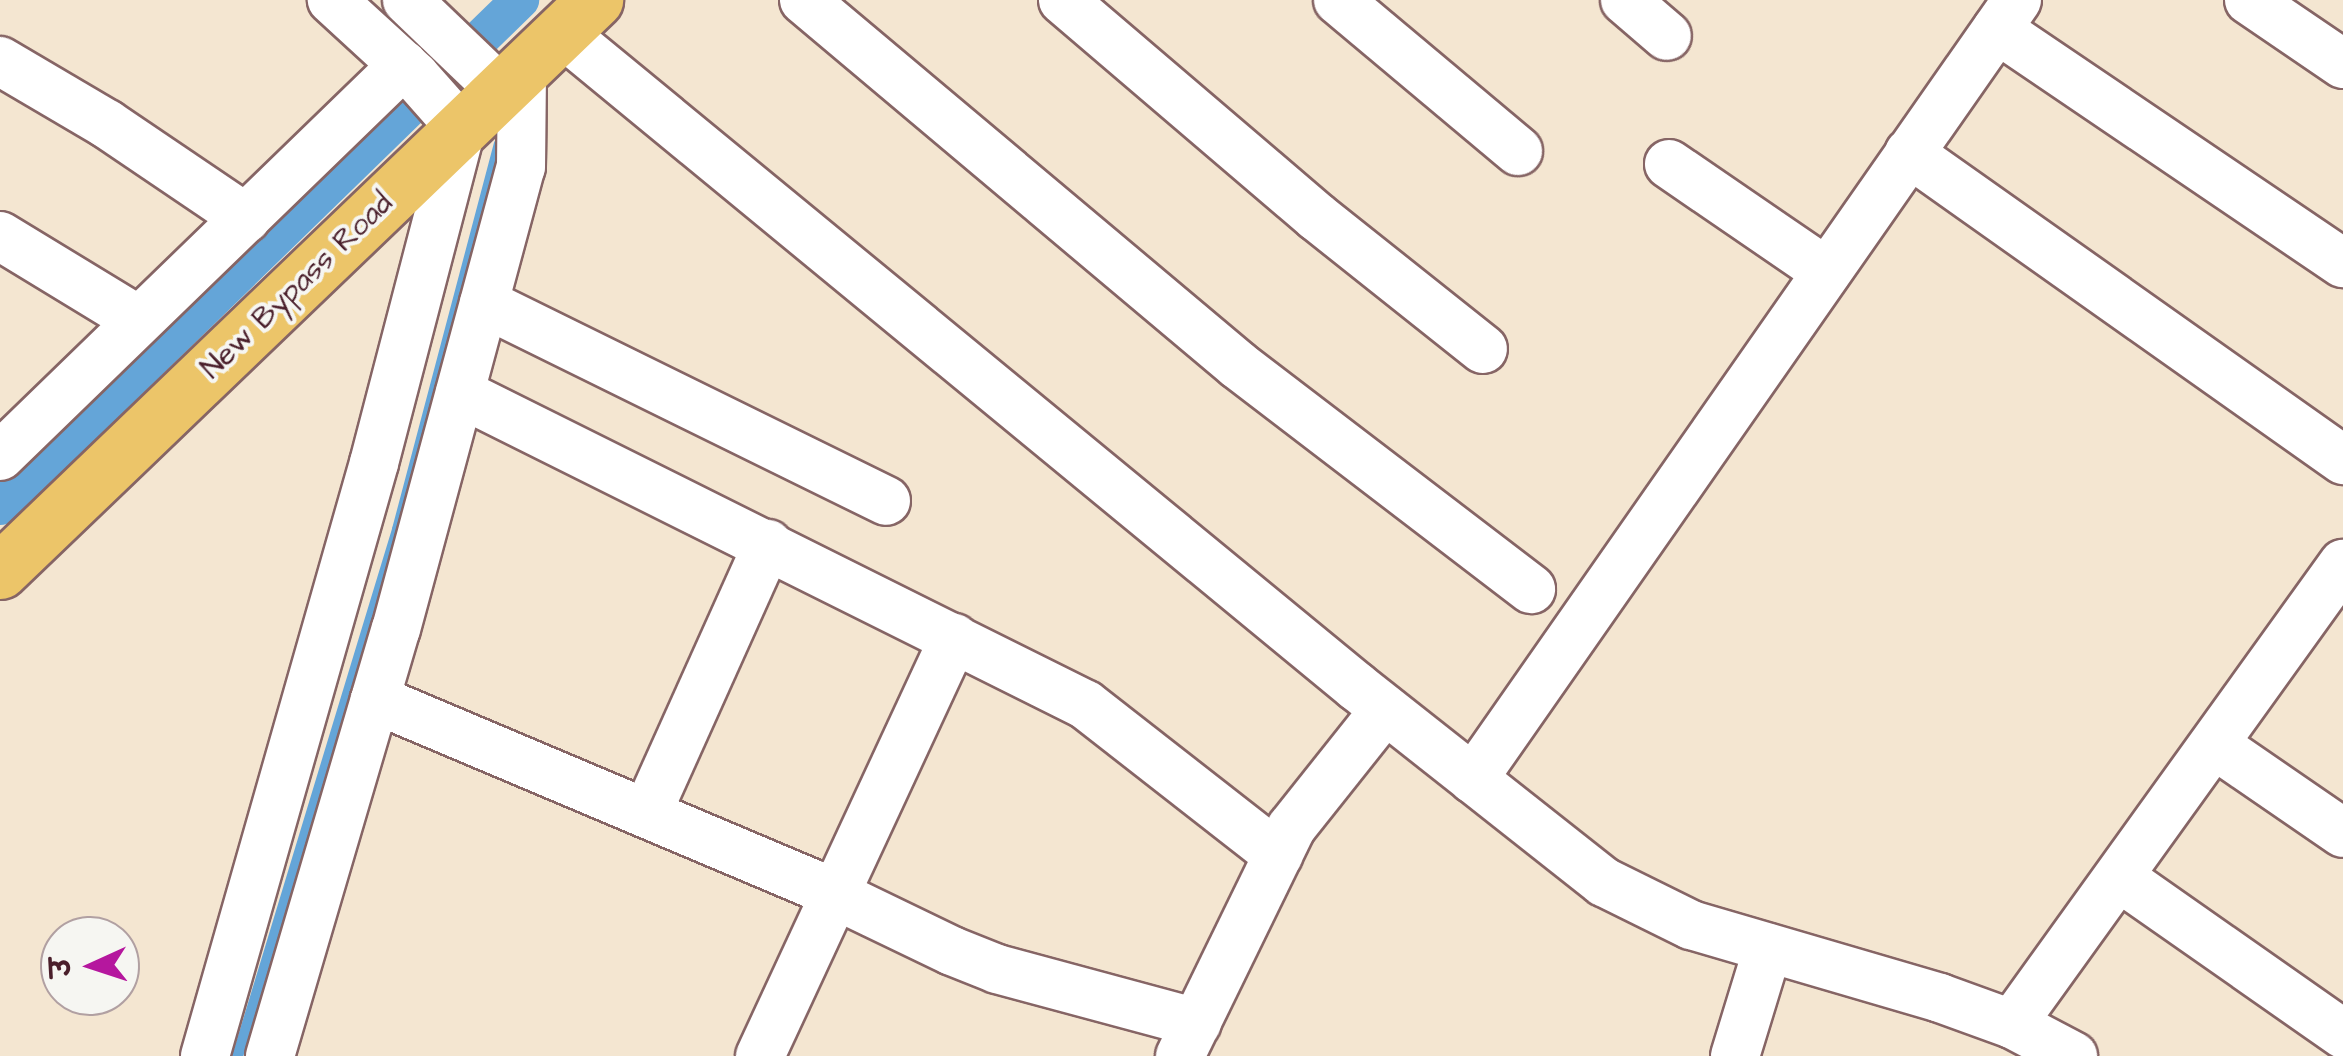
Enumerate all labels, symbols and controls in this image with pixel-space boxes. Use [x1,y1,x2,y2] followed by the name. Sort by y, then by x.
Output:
[194,185,400,387] street label: New Bypass Road
[40,916,140,1016] north arrow
[42,957,82,978] text: उ

